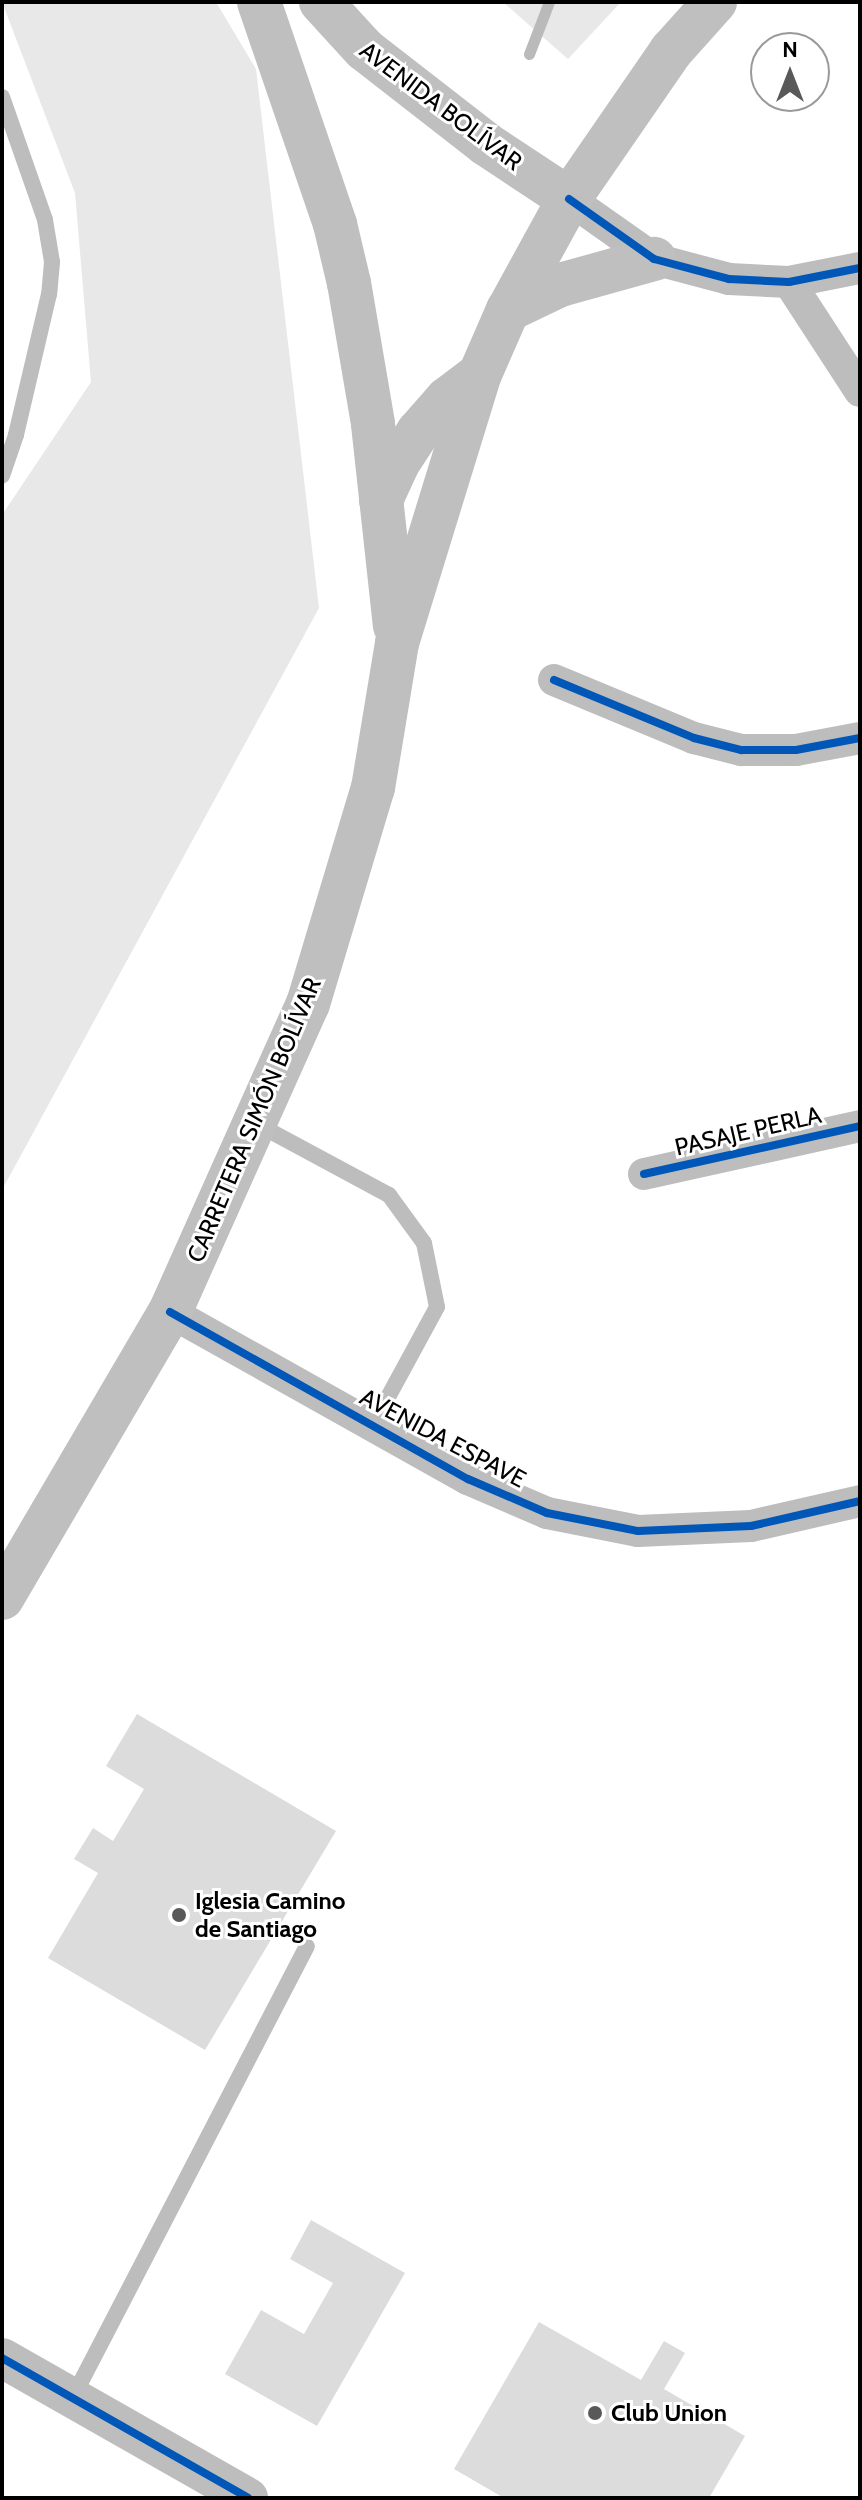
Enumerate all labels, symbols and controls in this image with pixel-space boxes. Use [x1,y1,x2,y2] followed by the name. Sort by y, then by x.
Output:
[750,32,830,112] north arrow
[354,36,528,176] street label: AVENIDA BOLÍVAR
[782,36,798,63] text: N
[181,973,327,1267] street label: CARRETERA SIMÓN BOLÍVAR
[672,1100,824,1162] street label: PASAJE PERLA
[355,1382,531,1494] street label: AVENIDA ESPAVE
[195,1887,345,1943] place label: Iglesia Camino de Santiago
[170,1906,188,1924] marker: Iglesia Camino de Santiago
[611,2399,727,2427] place label: Club Union
[586,2404,604,2422] marker: Club Union

